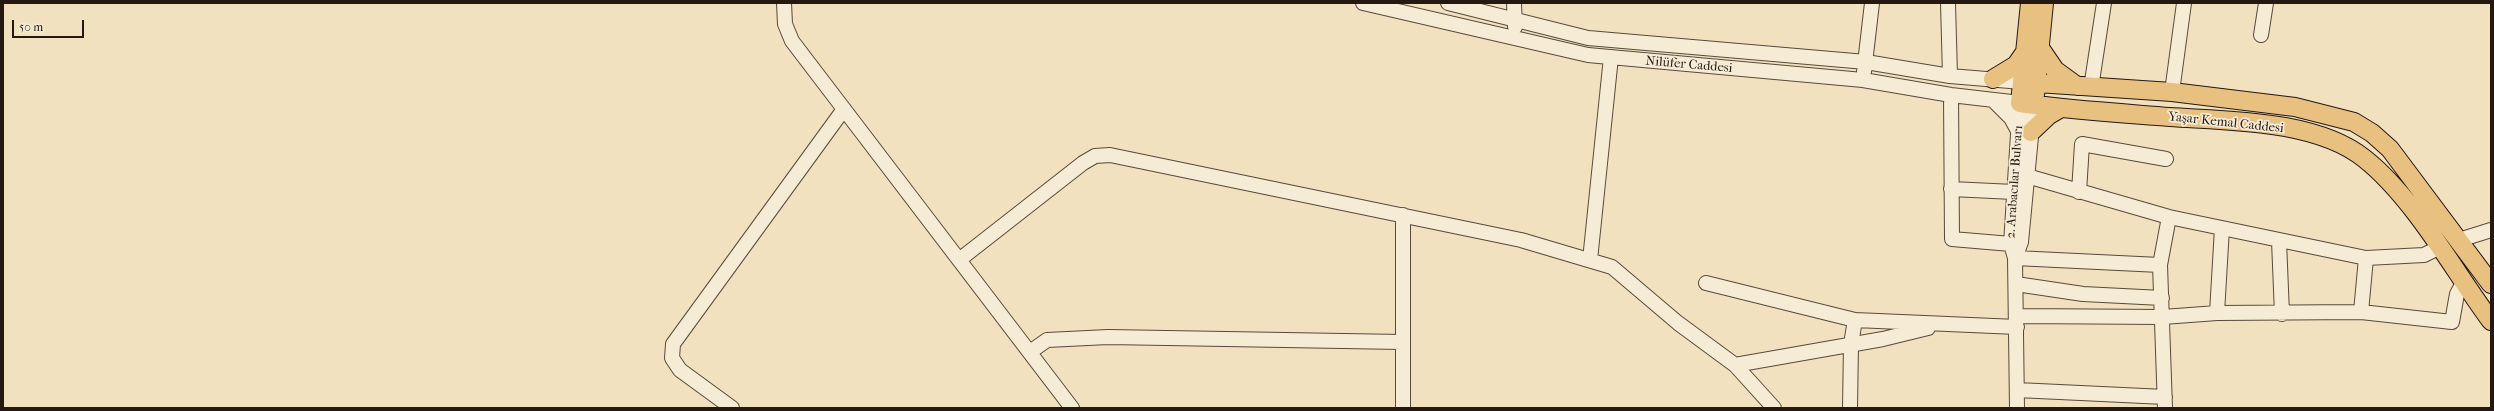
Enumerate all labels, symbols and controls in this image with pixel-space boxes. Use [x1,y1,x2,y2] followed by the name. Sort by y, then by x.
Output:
[14,12,86,38] scale bar
[19,20,43,34] text: 50 m
[1645,53,1733,77] street label: Nilüfer Caddesi
[2168,109,2284,137] street label: Yaşar Kemal Caddesi
[2003,125,2027,239] street label: 2. Arabacılar Bulvarı

